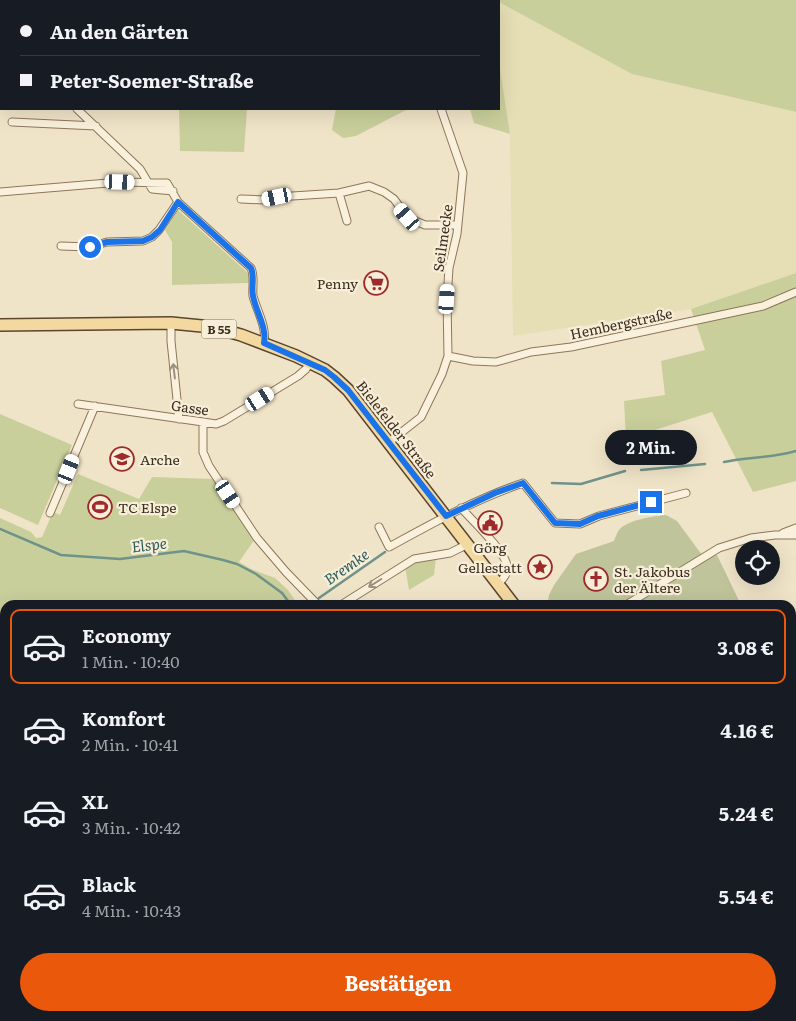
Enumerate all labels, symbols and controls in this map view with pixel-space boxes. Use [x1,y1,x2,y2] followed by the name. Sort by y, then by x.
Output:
[50,17,189,45] text: An den Gärten
[50,66,254,94] text: Peter-Soemer-Straße
[104,174,135,190] car
[260,187,293,207] car
[391,201,422,233] car
[427,203,457,273] street label: Seilmecke
[79,236,101,258] route start
[363,270,389,296] supermarket icon: Penny
[317,273,359,293] place label: Penny
[438,284,455,314] car
[568,302,674,344] street label: Hembergstraße
[202,320,236,338] road number: B 55
[169,363,179,379] one-way arrow
[352,376,442,482] street label: Bielefelder Straße
[243,385,276,413] car
[170,394,210,420] street label: Gasse
[605,430,697,464] callout: 2 Min.
[626,435,676,459] text: 2 Min.
[109,446,135,472] school or university icon: Arche
[140,449,180,469] place label: Arche
[56,452,81,486] car
[213,477,242,511] car
[640,491,662,513] route end
[87,494,113,520] sports icon: TC Elspe
[118,497,177,517] place label: TC Elspe
[477,510,503,536] public building icon: Görg
[130,530,168,558] water label: Elspe
[473,537,507,557] place label: Görg
[735,540,780,585] map controls
[735,540,780,585] button: locate
[319,542,373,590] water label: Bremke
[527,554,553,580] place icon: Gellestatt
[458,557,522,577] place label: Gellestatt
[614,561,690,597] place label: St. Jakobus der Ältere
[583,566,609,592] church icon: St. Jakobus der Ältere
[368,579,382,589] one-way arrow
[82,621,171,649] text: Economy
[22,624,67,669] icon: car
[717,633,774,661] text: 3.08 €
[82,649,179,673] text: 1 Min. · 10:40
[82,704,165,732] text: Komfort
[22,707,67,752] icon: car
[720,716,774,744] text: 4.16 €
[82,732,178,756] text: 2 Min. · 10:41
[82,787,109,815] text: XL
[22,790,67,835] icon: car
[719,799,774,827] text: 5.24 €
[82,815,180,839] text: 3 Min. · 10:42
[82,870,136,898] text: Black
[22,873,67,918] icon: car
[719,882,774,910] text: 5.54 €
[82,898,181,922] text: 4 Min. · 10:43
[20,953,776,1011] button: Bestätigen

